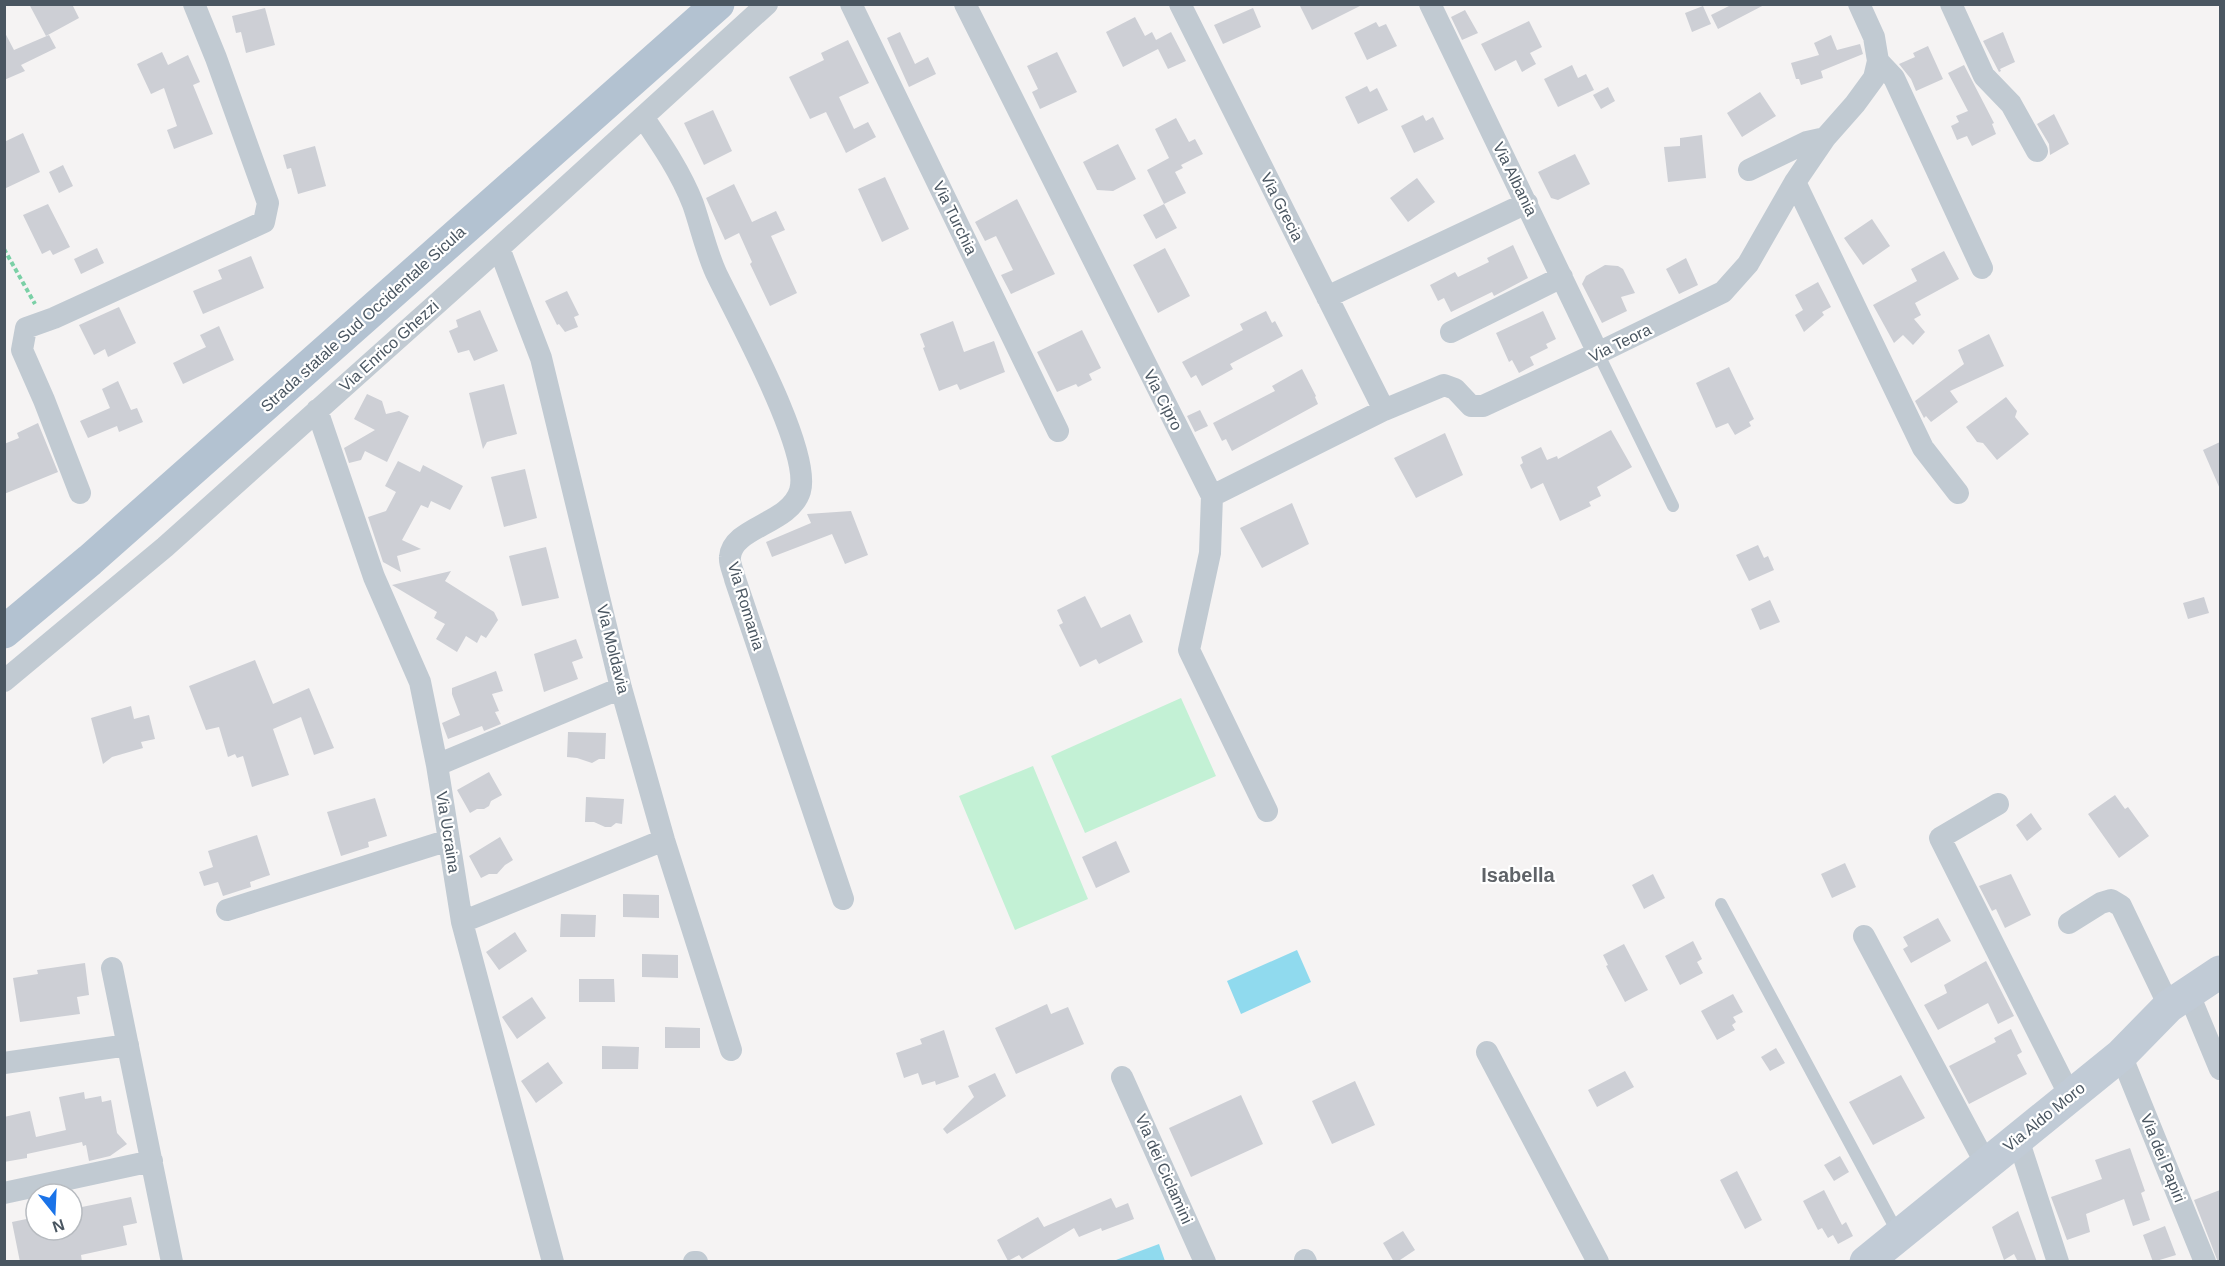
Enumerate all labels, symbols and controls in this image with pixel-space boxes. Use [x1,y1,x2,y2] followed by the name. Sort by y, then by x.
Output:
[1490,139,1540,219] street label: Via Albania
[1258,170,1307,244] street label: Via Grecia
[930,178,980,258] street label: Via Turchia
[258,223,469,415] street label: Strada statale Sud Occidentale Sicula
[336,297,442,395] street label: Via Enrico Ghezzi
[1586,321,1654,365] street label: Via Teora
[1141,367,1185,433] street label: Via Cipro
[725,560,768,652] street label: Via Romania
[594,603,632,695] street label: Via Moldavia
[433,790,463,874] street label: Via Ucraina
[1481,864,1556,886] district label: Isabella
[2000,1079,2088,1155] street label: Via Aldo Moro
[2138,1111,2188,1205] street label: Via dei Papiri
[1132,1112,1196,1226] street label: Via dei Ciclamini
[24,1182,84,1242] north arrow
[50,1216,67,1236] text: N

